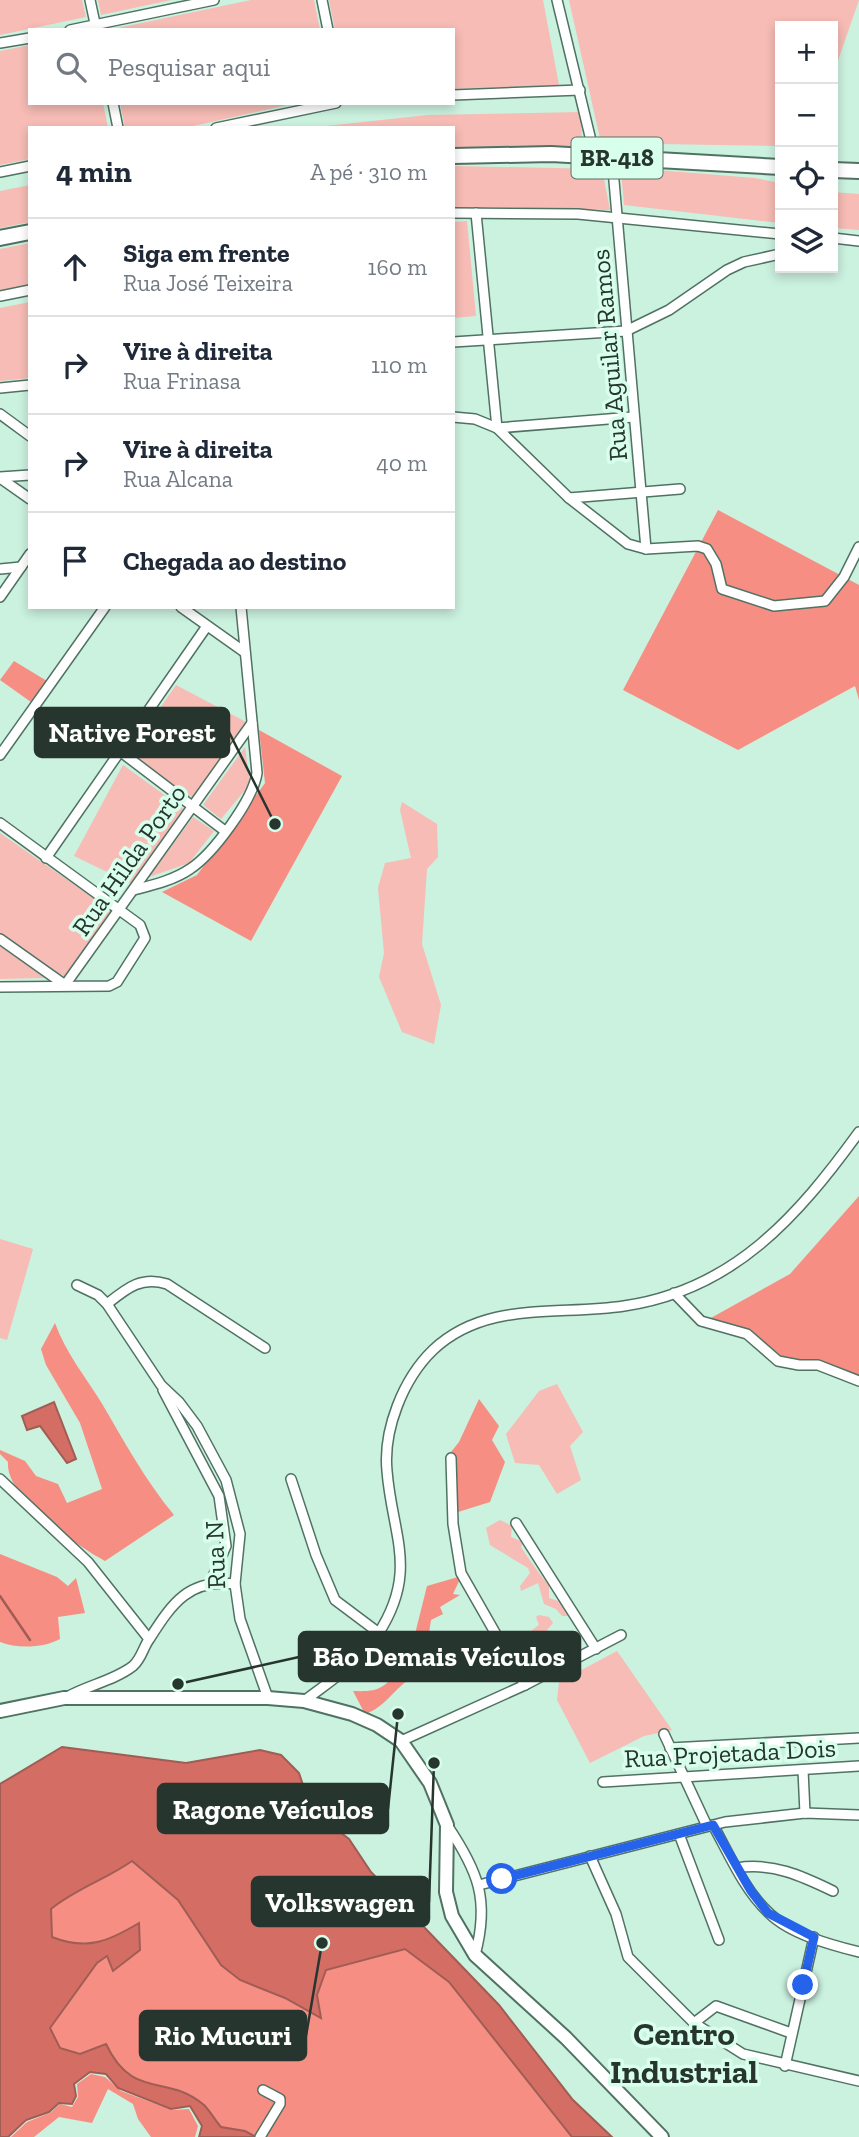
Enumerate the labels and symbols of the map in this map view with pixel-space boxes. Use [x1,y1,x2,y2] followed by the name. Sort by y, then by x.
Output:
[572,138,662,178] road number: BR-418
[584,248,634,462] street label: Rua Aguilar Ramos
[35,708,229,757] callout: Native Forest
[49,716,216,749] text: Native Forest
[65,778,193,942] street label: Rua Hilda Porto
[198,1520,232,1590] street label: Rua N
[299,1632,580,1681] callout: Bão Demais Veículos
[313,1640,566,1673] text: Bão Demais Veículos
[623,1731,837,1775] street label: Rua Projetada Dois
[158,1784,388,1833] callout: Ragone Veículos
[173,1793,374,1826] text: Ragone Veículos
[486,1863,517,1894] route start
[252,1877,429,1926] callout: Volkswagen
[265,1886,415,1919] text: Volkswagen
[787,1969,818,2000] route end
[140,2011,306,2060] callout: Rio Mucuri
[610,2014,758,2091] district label: Centro Industrial
[154,2019,292,2052] text: Rio Mucuri

